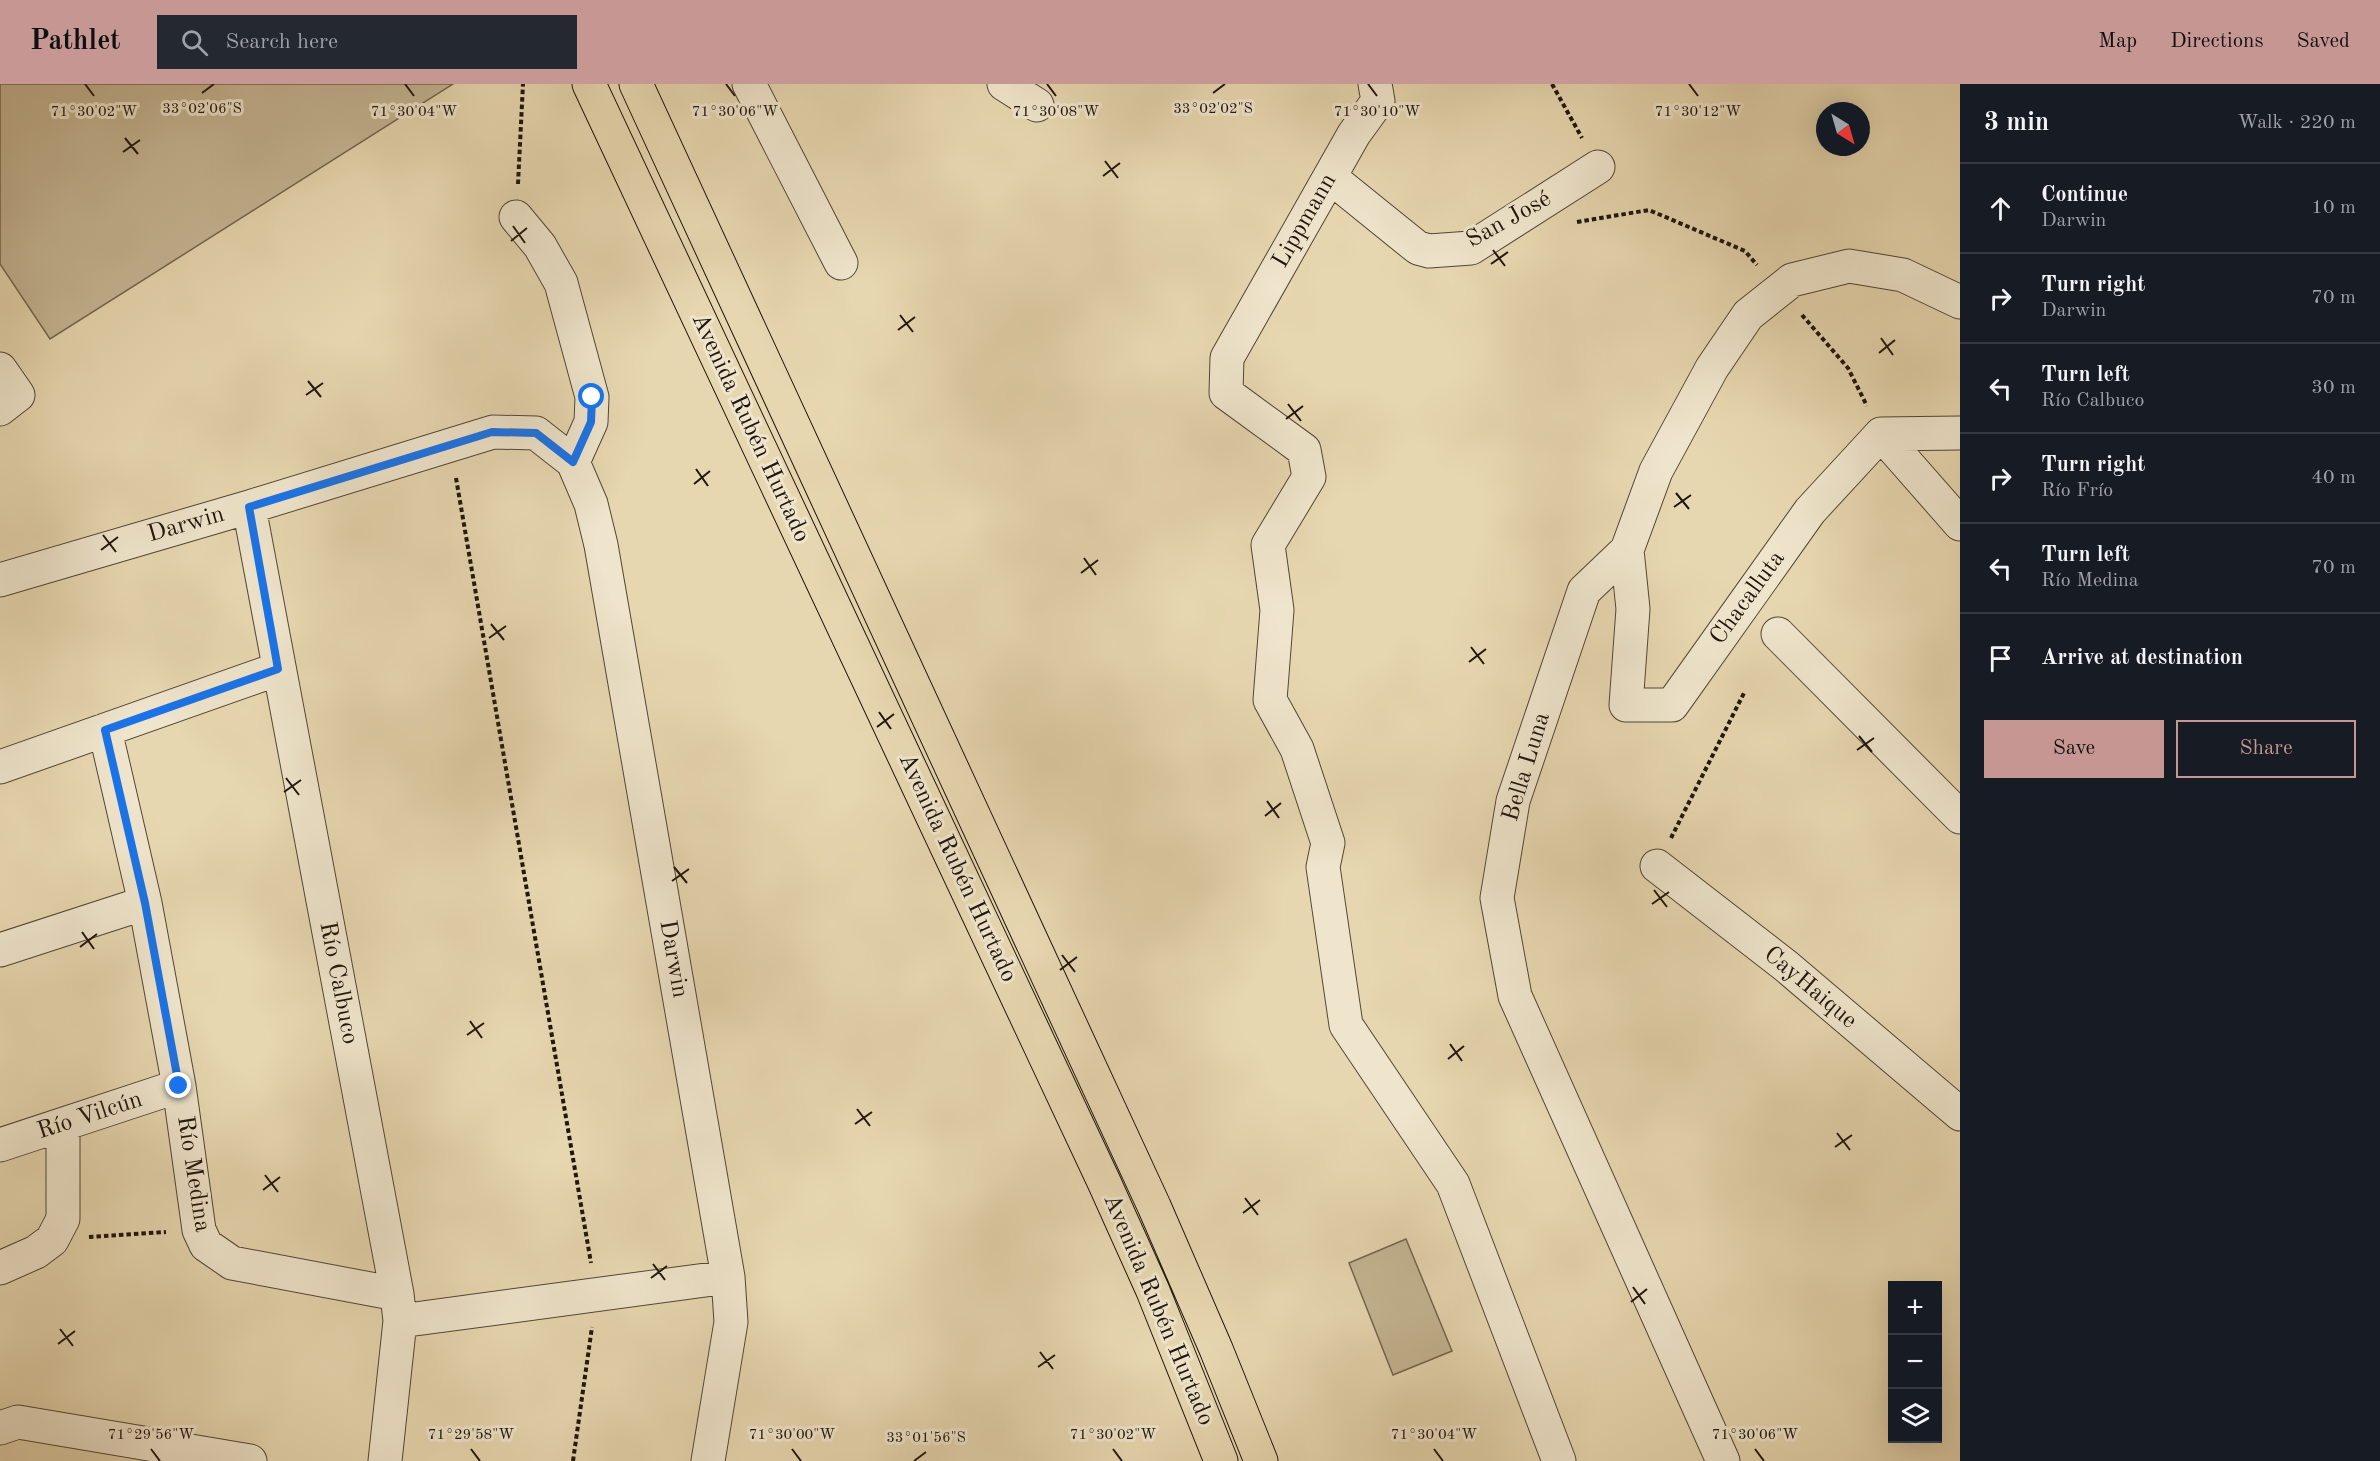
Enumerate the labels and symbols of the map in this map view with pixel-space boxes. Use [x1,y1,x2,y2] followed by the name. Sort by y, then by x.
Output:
[162,102,242,117] text: 33°02'06"S
[1173,102,1253,117] text: 33°02'02"S
[1816,102,1870,156] north arrow
[51,105,137,120] text: 71°30'02"W
[371,105,457,120] text: 71°30'04"W
[692,105,778,120] text: 71°30'06"W
[1013,105,1099,120] text: 71°30'08"W
[1334,105,1420,120] text: 71°30'10"W
[1655,105,1741,120] text: 71°30'12"W
[1269,170,1341,272] street label: Lippmann
[1463,187,1555,253] street label: San José
[686,310,814,546] street label: Avenida Rubén Hurtado
[578,383,604,409] route start
[145,503,227,547] street label: Darwin
[1706,547,1790,649] street label: Chacalluta
[1499,709,1555,824] street label: Bella Luna
[893,750,1021,986] street label: Avenida Rubén Hurtado
[654,918,692,1000] street label: Darwin
[314,920,362,1046] street label: Río Calbuco
[1759,942,1861,1034] street label: CayHaique
[165,1072,191,1098] route end
[34,1088,146,1144] street label: Río Vilcún
[172,1114,214,1234] street label: Río Medina
[1098,1191,1218,1429] street label: Avenida Rubén Hurtado
[108,1428,194,1443] text: 71°29'56"W
[428,1428,514,1443] text: 71°29'58"W
[749,1428,835,1443] text: 71°30'00"W
[1070,1428,1156,1443] text: 71°30'02"W
[1391,1428,1477,1443] text: 71°30'04"W
[1712,1428,1798,1443] text: 71°30'06"W
[886,1431,966,1446] text: 33°01'56"S

